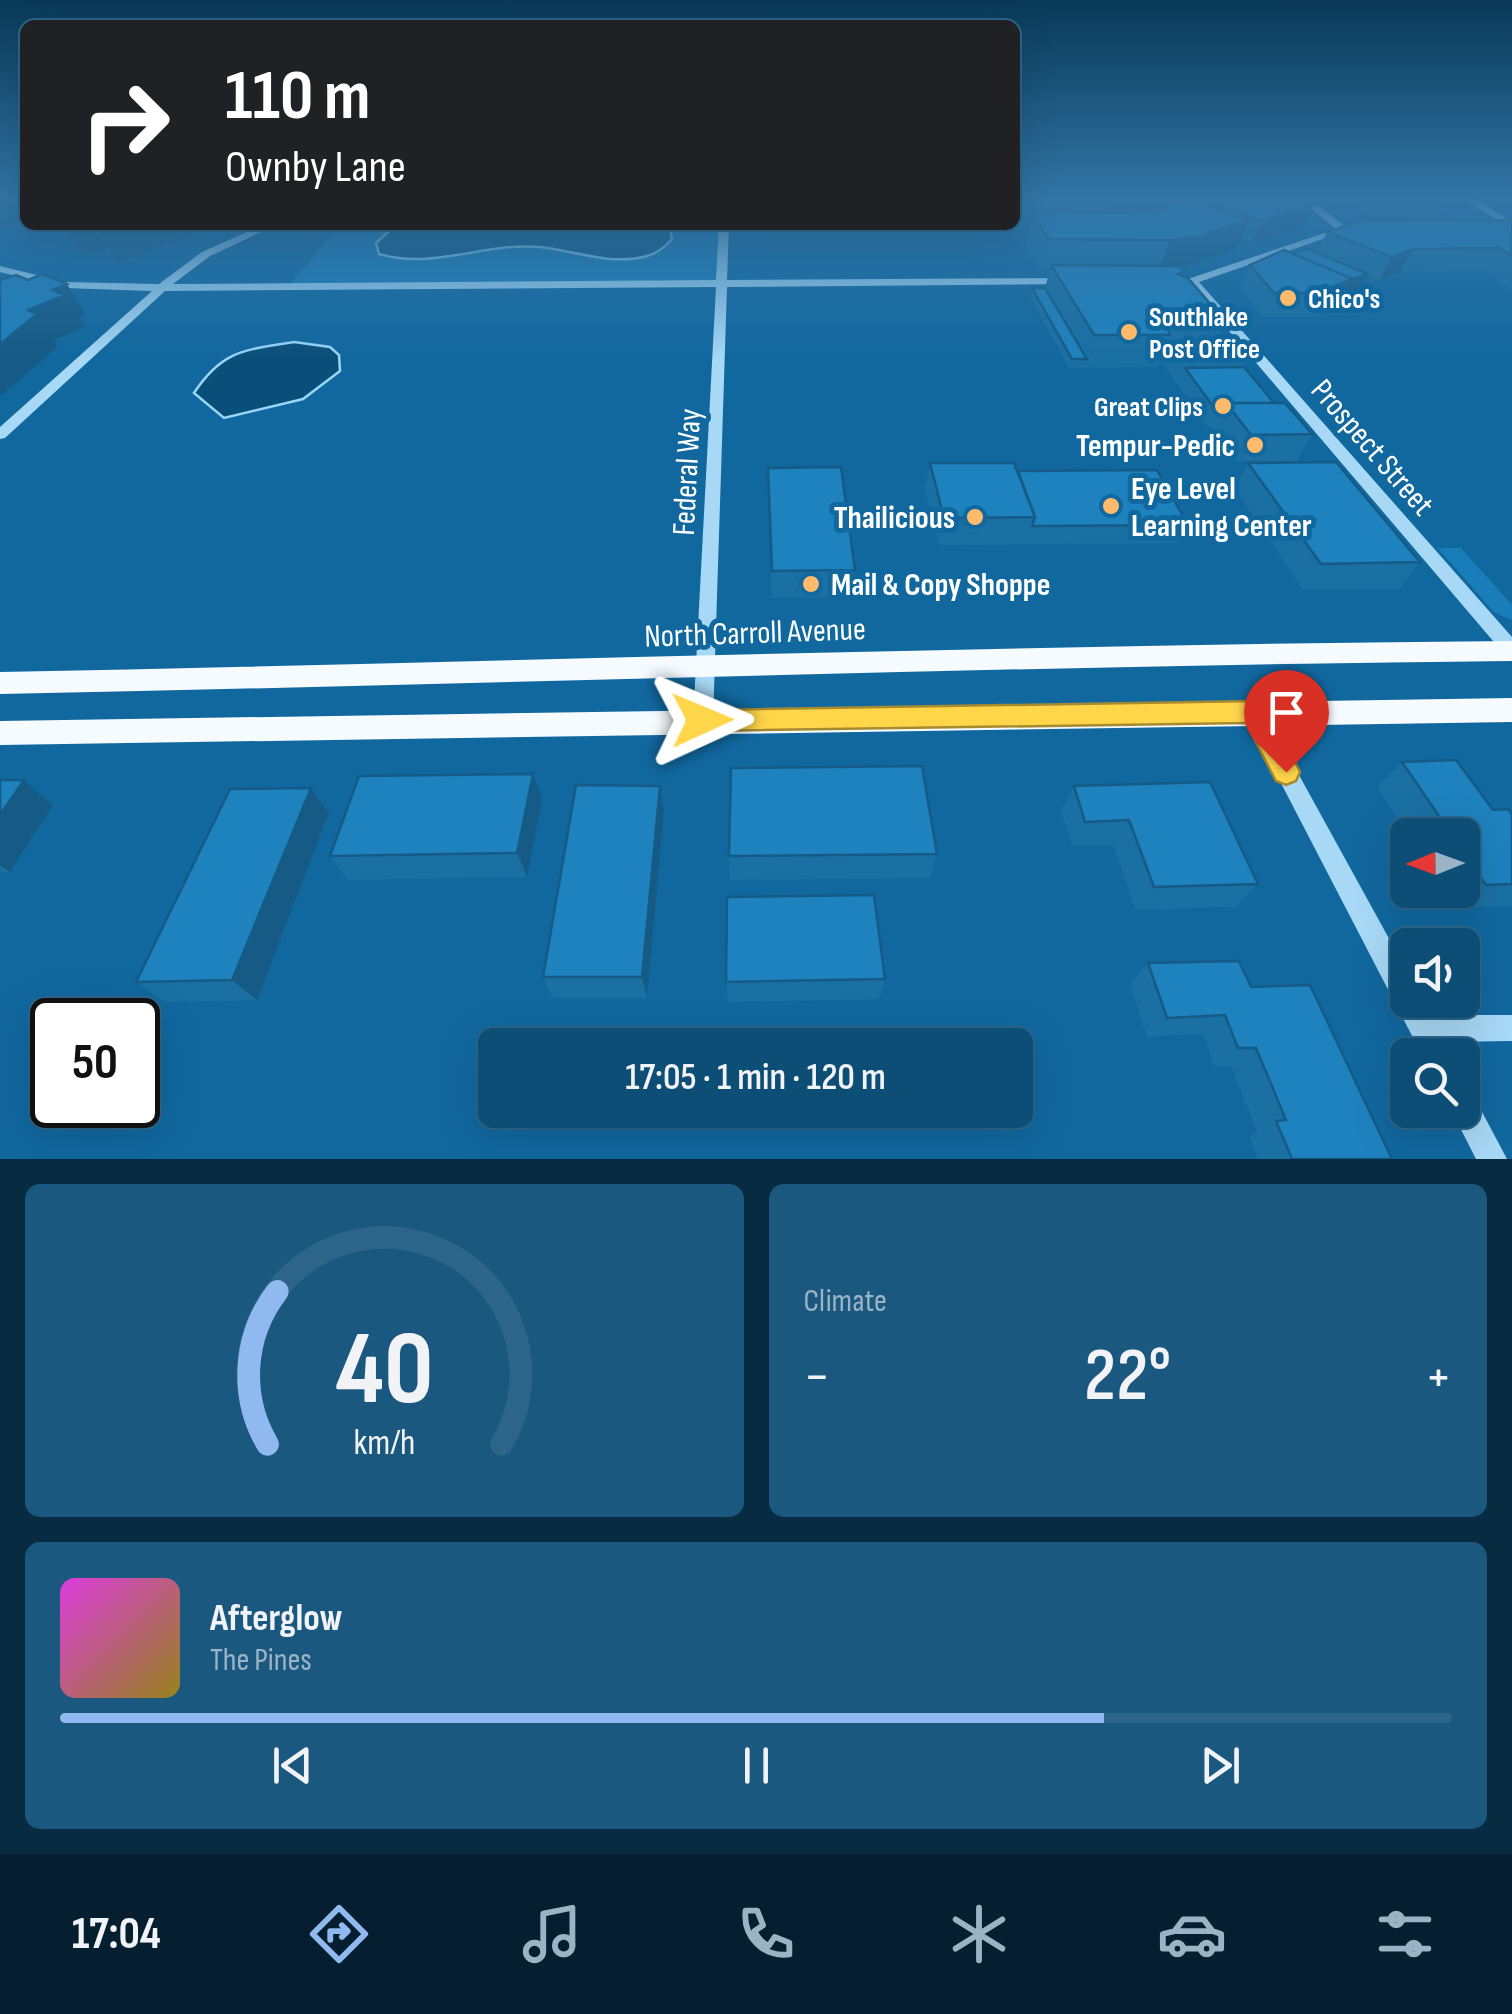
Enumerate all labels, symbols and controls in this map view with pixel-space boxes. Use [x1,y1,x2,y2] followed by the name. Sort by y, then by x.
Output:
[225,55,371,139] text: 110 m
[60,60,190,190] icon: right
[225,140,406,195] text: Ownby Lane
[1308,283,1380,316] place label: Chico's
[1277,287,1299,309] marker: Chico's
[1149,301,1260,366] place label: Southlake Post Office
[1118,321,1140,343] marker: Southlake Post Office
[1302,372,1442,524] street label: Prospect Street
[1094,391,1203,424] place label: Great Clips
[1212,395,1234,417] marker: Great Clips
[665,408,710,537] street label: Federal Way
[1076,427,1235,466] place label: Tempur-Pedic
[1244,434,1266,456] marker: Tempur-Pedic
[1131,470,1312,546] place label: Eye Level Learning Center
[1100,495,1122,517] marker: Eye Level Learning Center
[834,499,955,538] place label: Thailicious
[964,506,986,528] marker: Thailicious
[831,566,1050,605] place label: Mail & Copy Shoppe
[800,573,822,595] marker: Mail & Copy Shoppe
[644,610,866,657] street label: North Carroll Avenue
[650,668,754,772] position arrow
[1244,670,1329,773] pin
[1259,685,1314,740] icon: arrive
[1390,818,1480,908] north arrow
[1390,818,1480,1128] map controls
[1390,928,1480,1018] button: sound
[30,998,160,1128] speed limit sign: 50
[1390,1038,1480,1128] button: search
[625,1055,886,1100] text: 17:05 · 1 min · 120 m
[804,1282,887,1321] text: Climate
[335,1308,433,1433] text: 40
[1084,1331,1171,1422] text: 22°
[804,1344,830,1411] text: −
[1425,1344,1452,1411] text: +
[353,1422,415,1465] text: km/h
[210,1596,343,1641] text: Afterglow
[210,1641,312,1680] text: The Pines
[265,1738,320,1793] icon: previous
[729,1738,784,1793] icon: pause
[1193,1738,1248,1793] icon: next
[304,1899,374,1969] icon: directions
[517,1899,587,1969] icon: music
[731,1899,801,1969] icon: phone
[944,1899,1014,1969] icon: climate
[1157,1899,1227,1969] icon: car
[1370,1899,1440,1969] icon: filters
[72,1907,161,1962] text: 17:04

